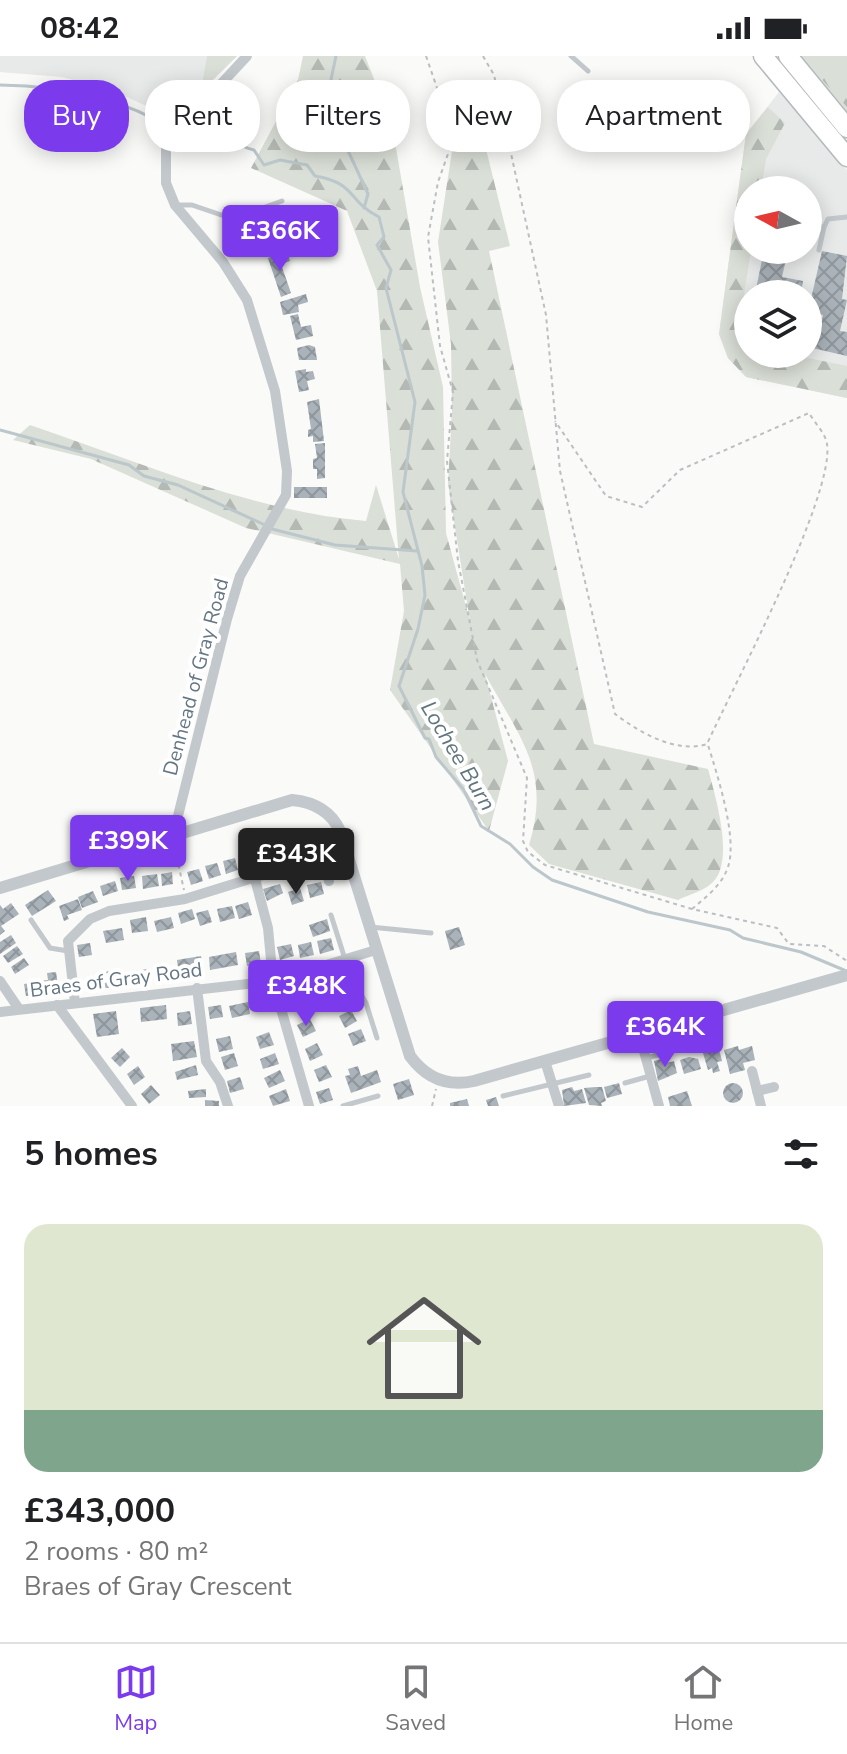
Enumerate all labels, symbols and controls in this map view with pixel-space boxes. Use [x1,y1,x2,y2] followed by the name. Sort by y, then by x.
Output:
[40,8,119,49] text: 08:42
[24,80,129,152] chip: Buy
[145,80,260,152] chip: Rent
[276,80,410,152] chip: Filters
[426,80,541,152] chip: New
[557,80,750,152] chip: Apartment
[734,176,822,264] north arrow
[734,176,822,368] map controls
[224,205,336,273] pin: £366K
[240,213,320,248] text: £366K
[734,280,822,368] button: layers
[157,575,235,779] street label: Denhead of Gray Road
[413,695,503,817] water label: Lochee Burn
[72,815,184,883] pin: £399K
[88,823,168,858] text: £399K
[240,828,352,896] pin: £343K
[256,836,336,871] text: £343K
[28,956,204,1004] street label: Braes of Gray Road
[250,960,362,1028] pin: £348K
[266,968,346,1003] text: £348K
[609,1001,721,1069] pin: £364K
[625,1009,705,1044] text: £364K
[24,1131,158,1177] text: 5 homes
[779,1132,823,1176] icon: filters
[352,1276,496,1420] icon: home
[24,1488,175,1534] text: £343,000
[24,1534,208,1569] text: 2 rooms · 80 m²
[24,1569,291,1604] text: Braes of Gray Crescent
[114,1660,158,1738] tab: Map
[385,1660,446,1738] tab: Saved
[674,1660,733,1738] tab: Home

